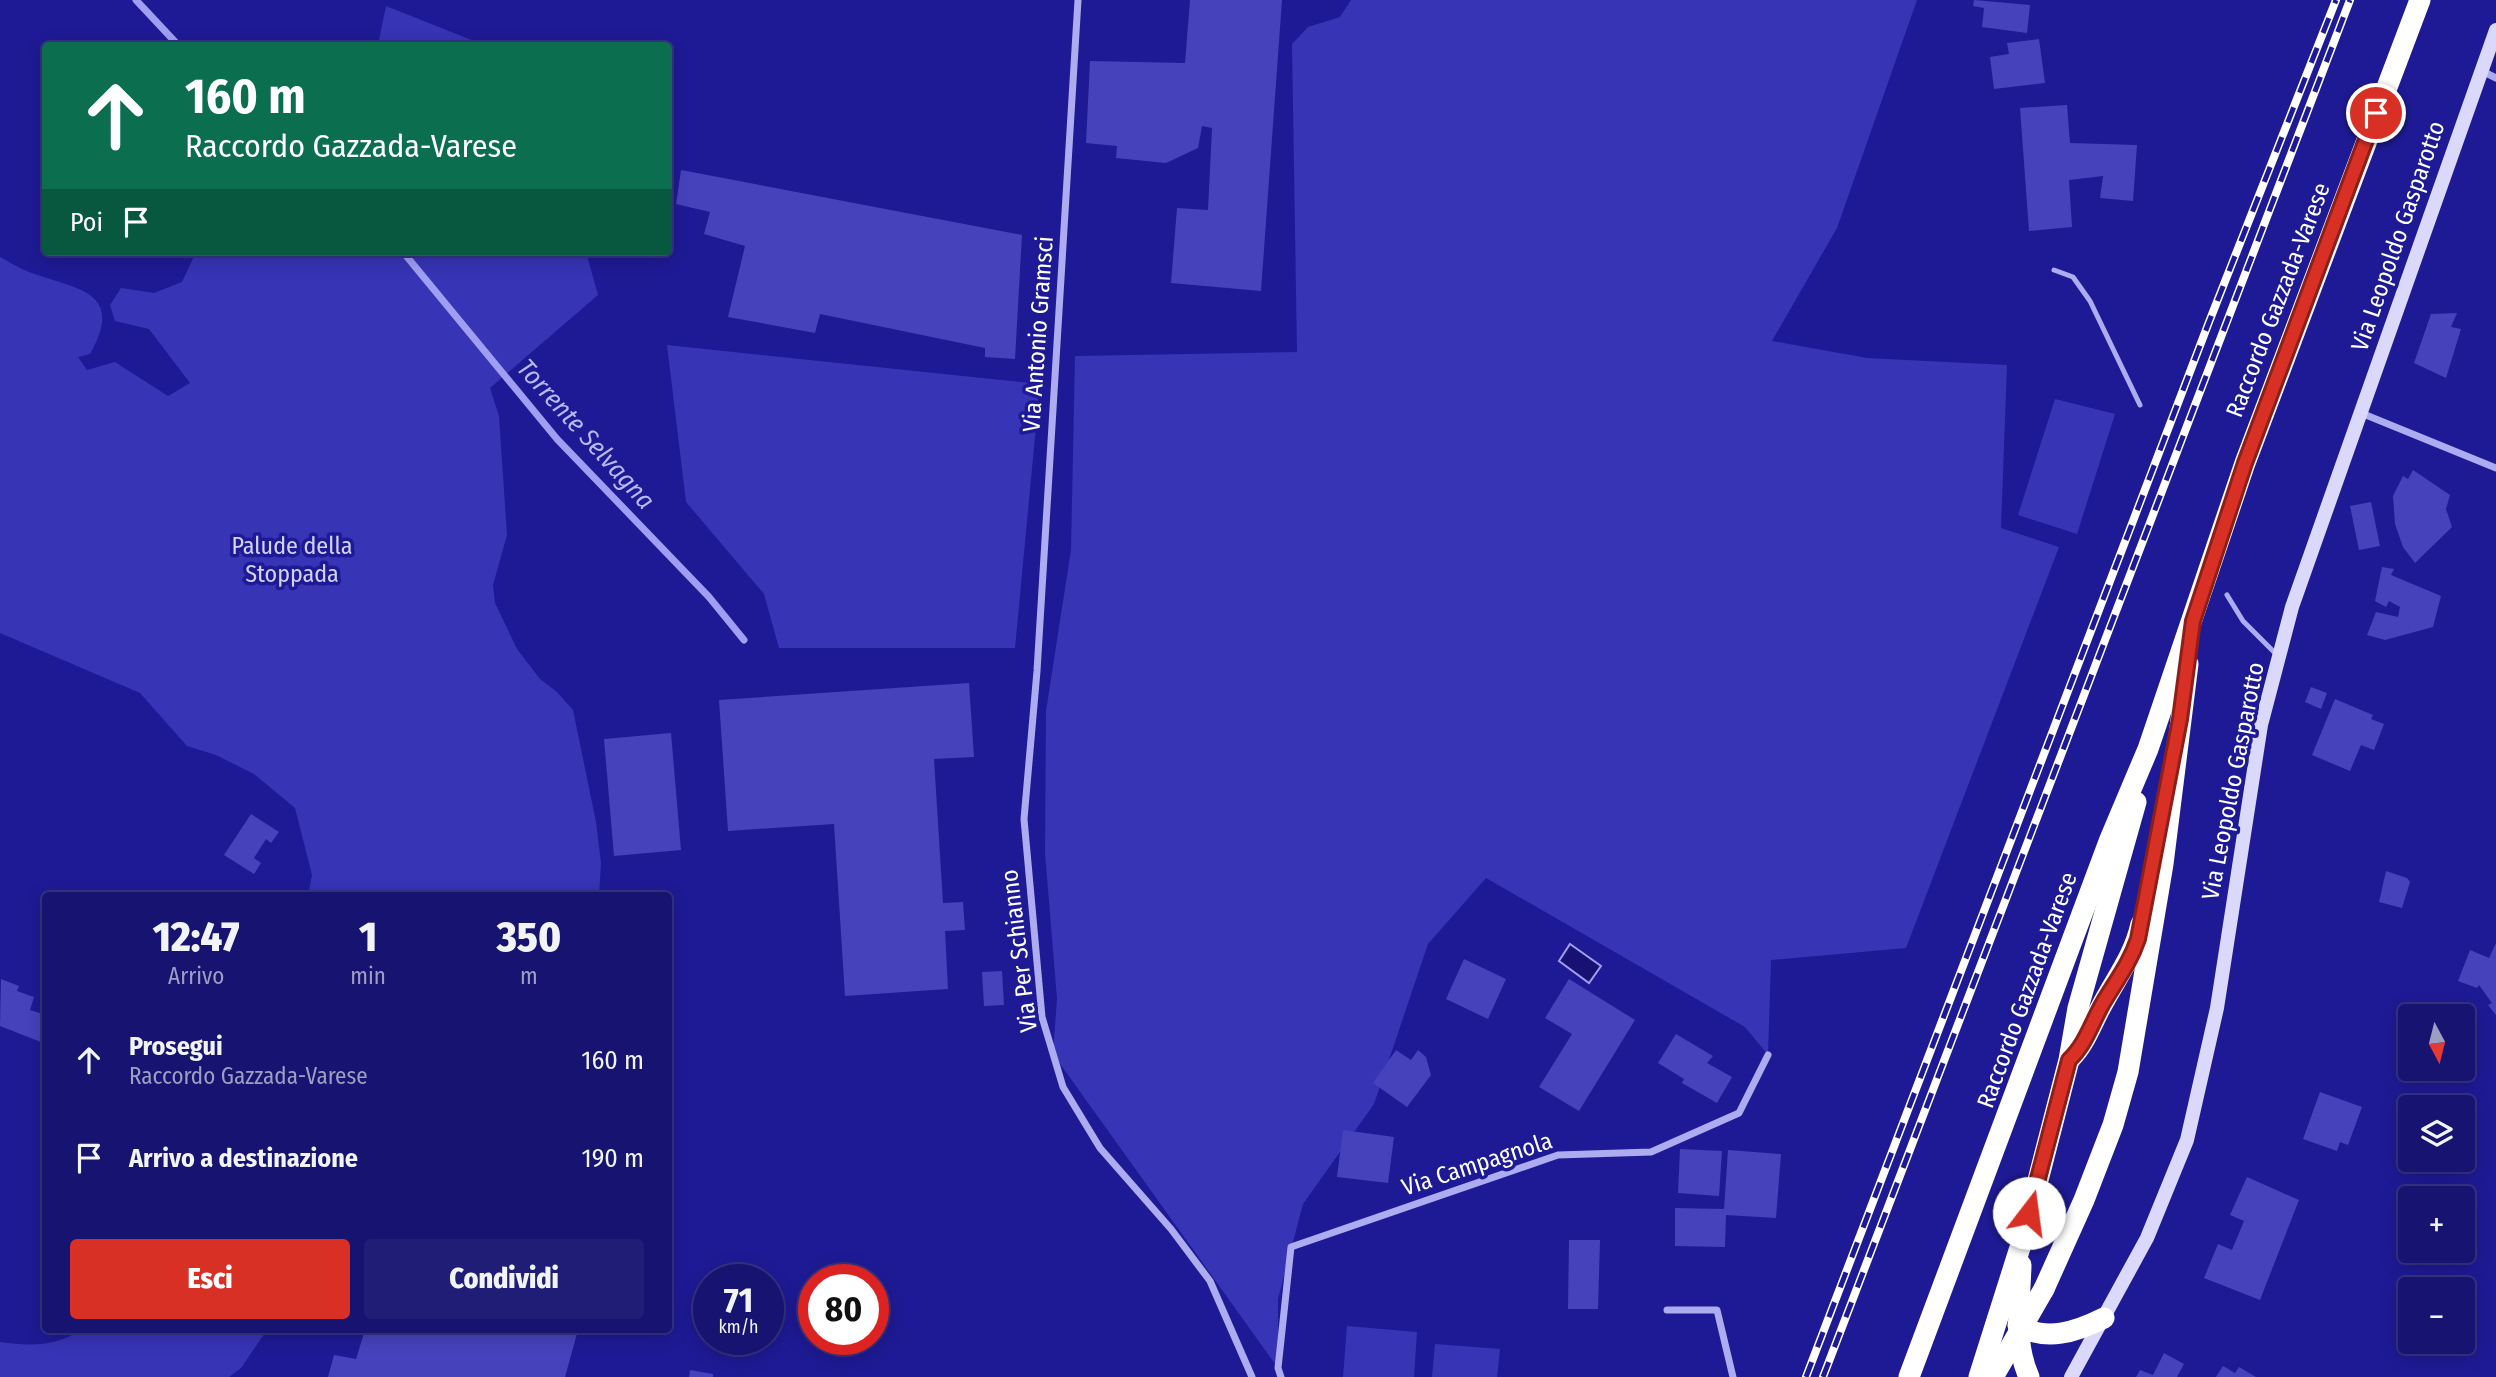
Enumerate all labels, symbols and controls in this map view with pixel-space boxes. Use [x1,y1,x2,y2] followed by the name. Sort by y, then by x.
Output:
[185,67,306,126] text: 160 m
[70,70,161,161] icon: ahead
[2346,83,2406,143] pin
[2357,94,2395,132] icon: arrive
[2346,117,2450,355] street label: Via Leopoldo Gasparotto
[185,127,517,165] text: Raccordo Gazzada-Varese
[2220,179,2336,421] street label: Raccordo Gazzada-Varese
[117,203,155,241] icon: arrive
[70,207,103,238] text: Poi
[1017,235,1059,433] street label: Via Antonio Gramsci
[510,353,661,516] water label: Torrente Selvagna
[231,532,353,588] park label: Palude della Stoppada
[2196,660,2270,902] street label: Via Leopoldo Gasparotto
[995,868,1043,1034] street label: Via Per Schianno
[1971,868,2083,1112] street label: Raccordo Gazzada-Varese
[153,912,240,962] text: 12:47
[359,912,377,962] text: 1
[497,912,561,962] text: 350
[168,962,224,990] text: Arrivo
[350,962,386,990] text: min
[520,962,538,990] text: m
[2398,1004,2474,1082] north arrow
[2398,1004,2475,1354] map controls
[129,1031,223,1062] text: Prosegui
[70,1041,108,1079] icon: ahead
[581,1045,644,1076] text: 160 m
[129,1062,368,1090] text: Raccordo Gazzada-Varese
[2398,1095,2475,1172] button: layers
[1398,1127,1556,1201] street label: Via Campagnola
[70,1139,108,1177] icon: arrive
[129,1143,358,1174] text: Arrivo a destinazione
[582,1143,644,1174] text: 190 m
[1992,1176,2066,1250] position arrow
[2398,1186,2475,1263] button: +
[70,1239,350,1319] button: Esci
[364,1239,644,1319] button: Condividi
[798,1264,889,1355] speed limit sign: 80
[2398,1277,2475,1354] button: −
[724,1279,753,1321] text: 71
[718,1316,759,1338] text: km/h

